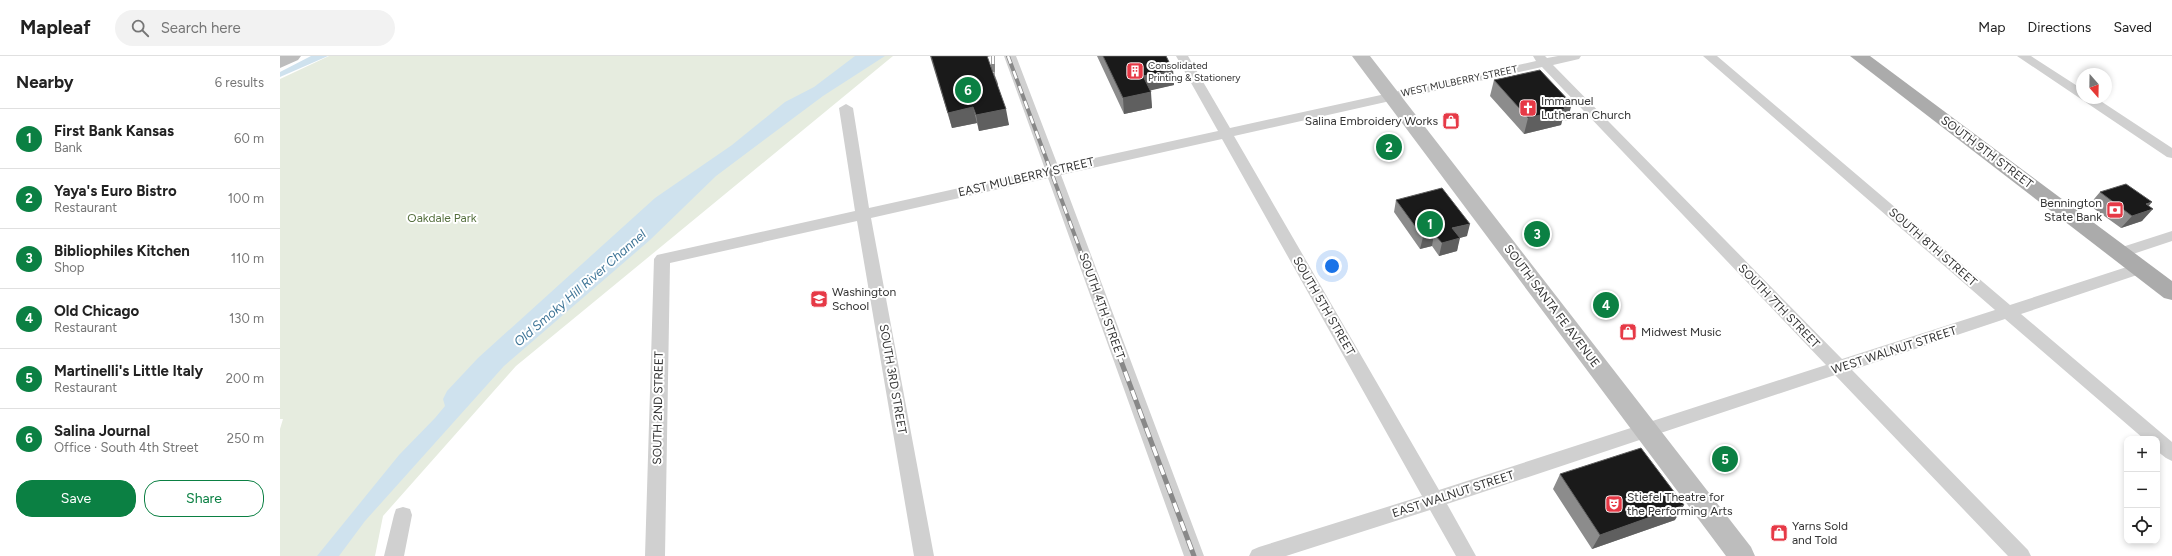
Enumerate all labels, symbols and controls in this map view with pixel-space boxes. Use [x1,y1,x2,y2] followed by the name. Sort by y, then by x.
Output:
[115,10,395,46] search box
[20,16,91,39] text: Mapleaf
[129,17,151,39] icon: search
[161,19,241,37] text: Search here
[1978,19,2006,36] text: Map
[2028,19,2091,36] text: Directions
[2113,19,2152,36] text: Saved
[1148,59,1241,84] place label: Consolidated Printing & Stationery
[1125,61,1145,81] building icon: Consolidated Printing & Stationery
[1400,62,1519,100] street label: WEST MULBERRY STREET
[2076,68,2112,104] north arrow
[16,72,74,92] text: Nearby
[215,75,264,90] text: 6 results
[955,75,981,105] pin: 6
[1541,94,1631,122] place label: Immanuel Lutheran Church
[1518,98,1538,118] church icon: Immanuel Lutheran Church
[1441,111,1461,131] shop icon: Salina Embroidery Works
[1938,113,2036,191] street label: SOUTH 9TH STREET
[1305,114,1438,128] place label: Salina Embroidery Works
[54,122,174,140] text: First Bank Kansas
[26,131,32,146] text: 1
[234,131,264,146] text: 60 m
[1376,132,1402,162] pin: 2
[54,140,82,155] text: Bank
[957,154,1096,199] street label: EAST MULBERRY STREET
[54,182,177,200] text: Yaya's Euro Bistro
[25,191,33,206] text: 2
[228,191,264,206] text: 100 m
[2040,196,2102,224] place label: Bennington State Bank
[54,200,117,215] text: Restaurant
[2105,200,2125,220] bank icon: Bennington State Bank
[1886,205,1980,289] street label: SOUTH 8TH STREET
[1417,209,1443,239] pin: 1
[407,211,477,225] park label: Oakdale Park
[1524,219,1550,249] pin: 3
[511,227,649,349] water label: Old Smoky Hill River Channel
[54,242,190,260] text: Bibliophiles Kitchen
[1501,242,1603,370] street label: SOUTH SANTA FE AVENUE
[25,251,33,266] text: 3
[231,251,264,266] text: 110 m
[1076,251,1128,361] street label: SOUTH 4TH STREET
[1290,254,1358,358] street label: SOUTH 5TH STREET
[1322,256,1342,276] your location
[54,260,84,275] text: Shop
[1735,261,1823,351] street label: SOUTH 7TH STREET
[832,285,896,313] place label: Washington School
[809,289,829,309] school or university icon: Washington School
[1593,290,1619,320] pin: 4
[54,302,139,320] text: Old Chicago
[25,311,33,326] text: 4
[229,311,264,326] text: 130 m
[54,320,117,335] text: Restaurant
[1618,322,1638,342] shop icon: Midwest Music
[876,323,910,435] street label: SOUTH 3RD STREET
[1830,323,1959,377] street label: WEST WALNUT STREET
[1641,325,1722,339] place label: Midwest Music
[650,351,666,465] street label: SOUTH 2ND STREET
[54,362,203,380] text: Martinelli's Little Italy
[25,371,33,386] text: 5
[226,371,264,386] text: 200 m
[54,380,117,395] text: Restaurant
[54,422,150,440] text: Salina Journal
[25,431,33,446] text: 6
[227,431,264,446] text: 250 m
[2124,436,2160,544] map controls
[2124,436,2160,472] button: +
[54,440,199,455] text: Office · South 4th Street
[1712,444,1738,474] pin: 5
[1390,468,1516,520] street label: EAST WALNUT STREET
[2124,472,2160,508] button: −
[16,480,136,517] button: Save
[144,480,264,517] button: Share
[1627,490,1733,518] place label: Stiefel Theatre for the Performing Arts
[1604,494,1624,514] theatre icon: Stiefel Theatre for the Performing Arts
[2124,508,2160,544] button: locate
[1792,519,1848,547] place label: Yarns Sold and Told
[1769,523,1789,543] shop icon: Yarns Sold and Told

